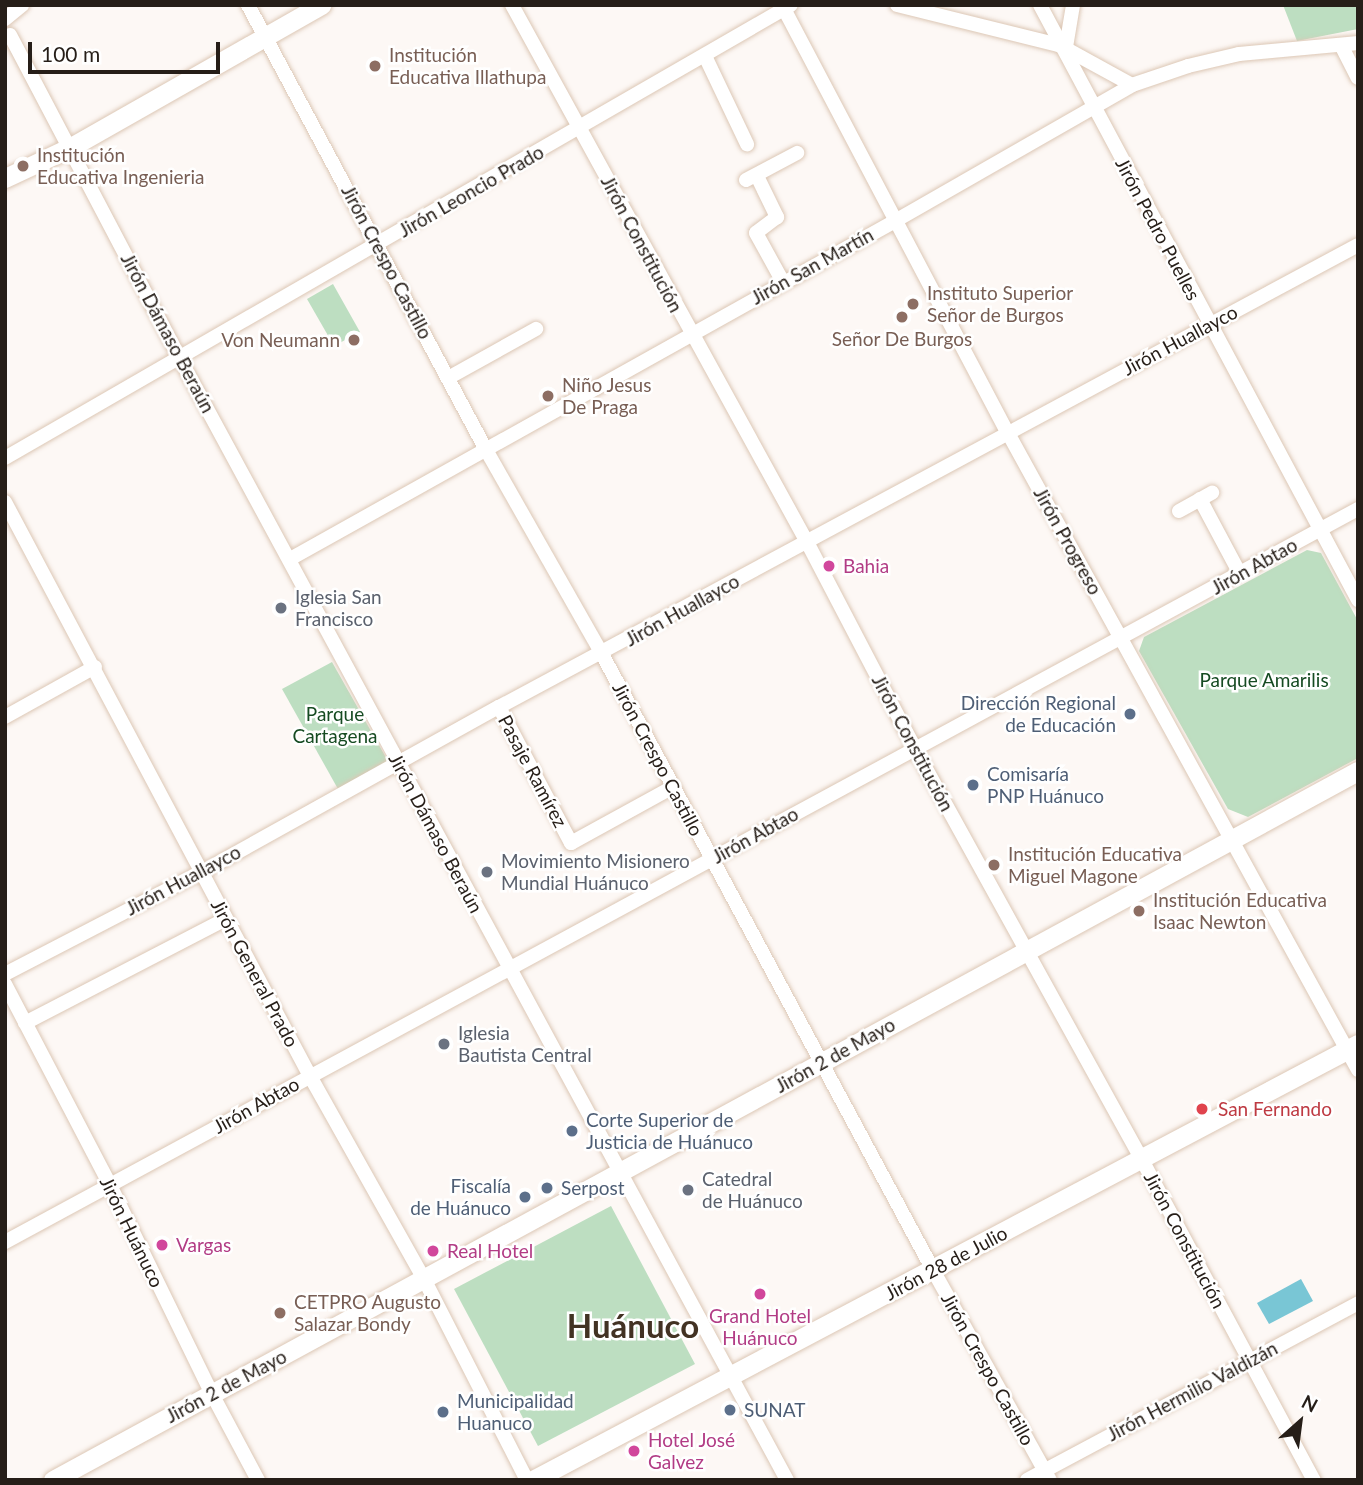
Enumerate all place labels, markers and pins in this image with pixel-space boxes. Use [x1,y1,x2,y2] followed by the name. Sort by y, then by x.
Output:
[389,44,546,88] place label: Institución Educativa Illathupa
[367,58,383,74] marker: Institución Educativa Illathupa
[37,144,204,188] place label: Institución Educativa Ingenieria
[15,158,31,174] marker: Institución Educativa Ingenieria
[927,282,1073,326] place label: Instituto Superior Señor de Burgos
[905,296,921,312] marker: Instituto Superior Señor de Burgos
[894,309,910,325] marker: Señor De Burgos
[832,328,972,350] place label: Señor De Burgos
[221,329,340,351] place label: Von Neumann
[346,332,362,348] marker: Von Neumann
[562,374,652,418] place label: Niño Jesus De Praga
[540,388,556,404] marker: Niño Jesus De Praga
[843,555,889,577] place label: Bahia
[821,558,837,574] marker: Bahia
[295,586,382,630] place label: Iglesia San Francisco
[273,600,289,616] marker: Iglesia San Francisco
[961,692,1116,736] place label: Dirección Regional de Educación
[1122,706,1138,722] marker: Dirección Regional de Educación
[987,763,1104,807] place label: Comisaría PNP Huánuco
[965,777,981,793] marker: Comisaría PNP Huánuco
[1008,843,1182,887] place label: Institución Educativa Miguel Magone
[501,850,690,894] place label: Movimiento Misionero Mundial Huánuco
[986,857,1002,873] marker: Institución Educativa Miguel Magone
[479,864,495,880] marker: Movimiento Misionero Mundial Huánuco
[1153,889,1327,933] place label: Institución Educativa Isaac Newton
[1131,903,1147,919] marker: Institución Educativa Isaac Newton
[458,1022,592,1066] place label: Iglesia Bautista Central
[436,1036,452,1052] marker: Iglesia Bautista Central
[1218,1098,1332,1120] place label: San Fernando
[1192,1099,1212,1119] marker: San Fernando
[586,1109,753,1153] place label: Corte Superior de Justicia de Huánuco
[564,1123,580,1139] marker: Corte Superior de Justicia de Huánuco
[702,1168,803,1212] place label: Catedral de Huánuco
[410,1175,511,1219] place label: Fiscalía de Huánuco
[561,1177,625,1199] place label: Serpost
[539,1180,555,1196] marker: Serpost
[680,1182,696,1198] marker: Catedral de Huánuco
[517,1189,533,1205] marker: Fiscalía de Huánuco
[176,1234,231,1256] place label: Vargas
[154,1237,170,1253] marker: Vargas
[447,1240,533,1262] place label: Real Hotel
[425,1243,441,1259] marker: Real Hotel
[752,1286,768,1302] marker: Grand Hotel Huánuco
[294,1291,442,1335] place label: CETPRO Augusto Salazar Bondy
[272,1305,288,1321] marker: CETPRO Augusto Salazar Bondy
[709,1305,811,1349] place label: Grand Hotel Huánuco
[457,1390,574,1434] place label: Municipalidad Huanuco
[744,1399,806,1421] place label: SUNAT
[722,1402,738,1418] marker: SUNAT
[435,1404,451,1420] marker: Municipalidad Huanuco
[648,1429,736,1473] place label: Hotel José Galvez
[626,1443,642,1459] marker: Hotel José Galvez

